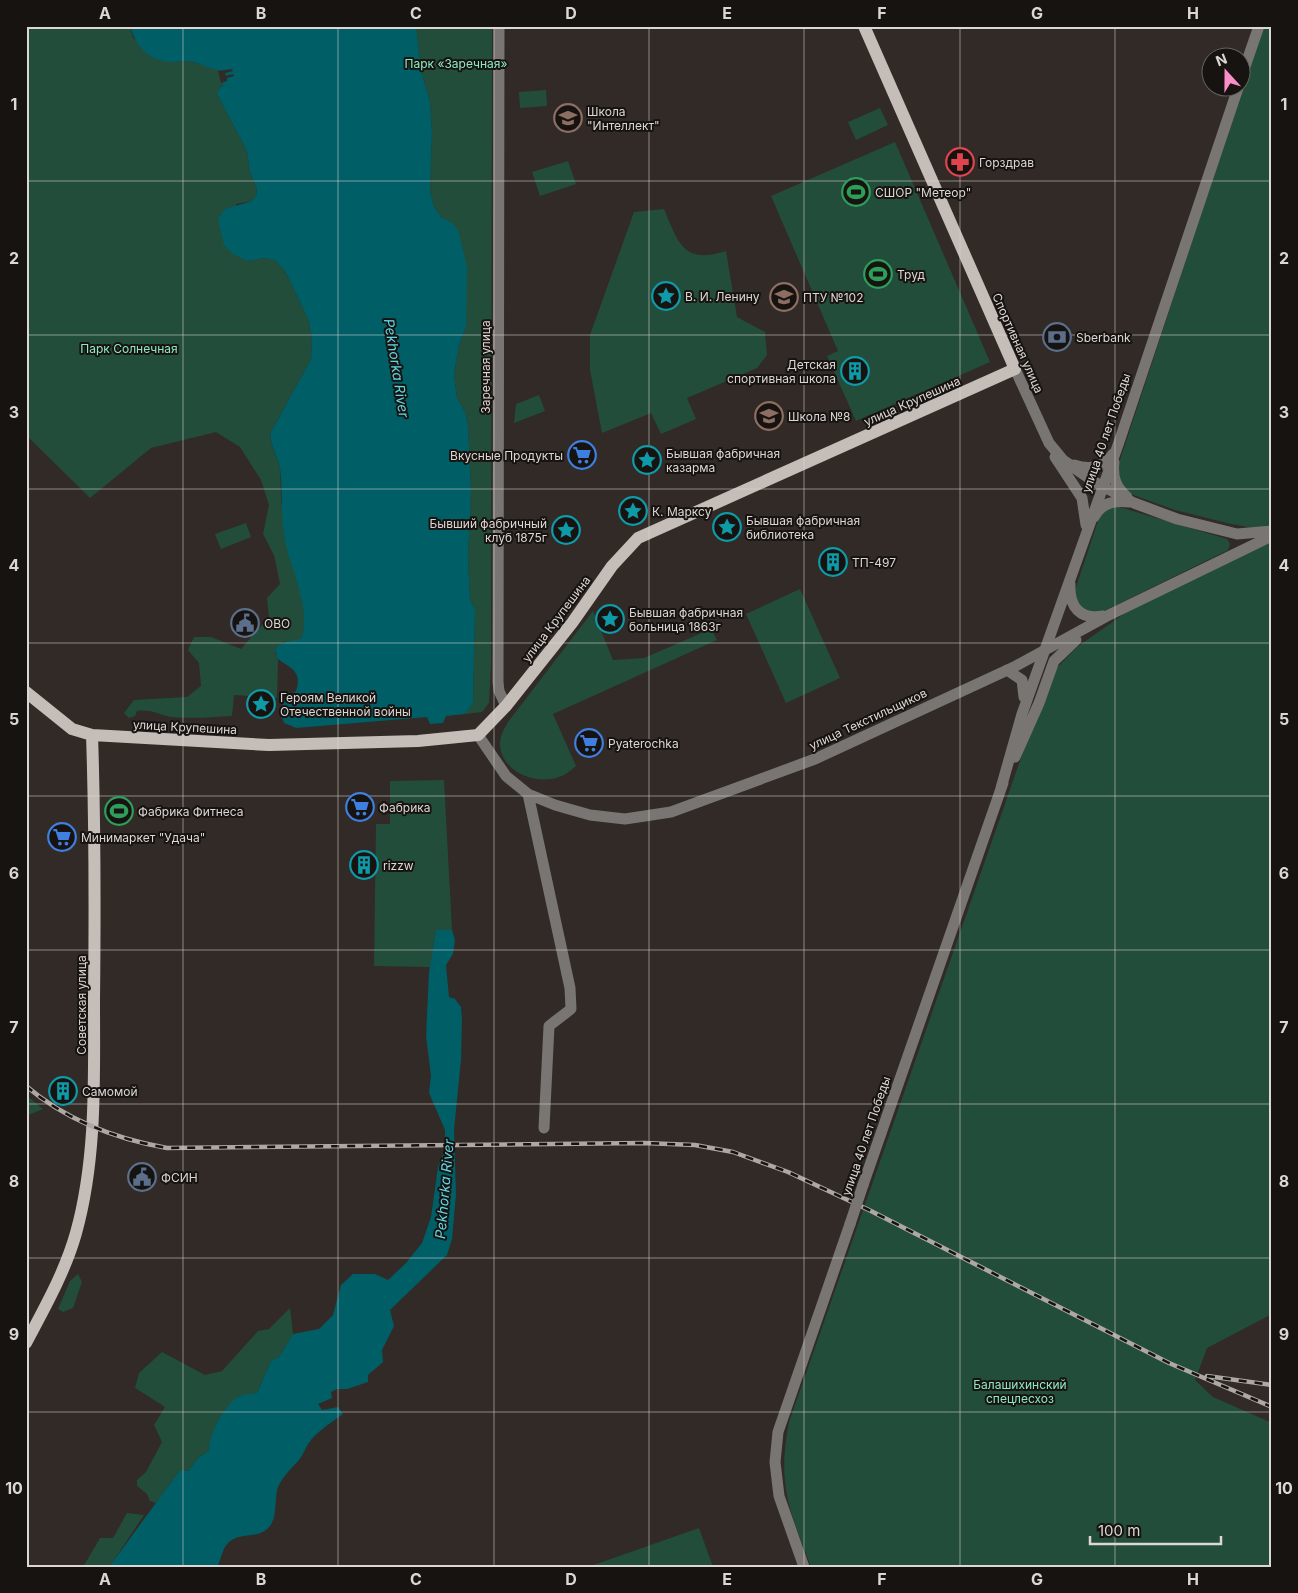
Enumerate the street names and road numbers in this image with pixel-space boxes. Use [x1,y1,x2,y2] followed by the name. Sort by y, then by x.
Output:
[989,291,1047,395] street label: Спортивная улица
[478,320,493,414] street label: Заречная улица
[1078,371,1134,495] street label: улица 40 лет Победы
[861,373,963,429] street label: улица Крупешина
[519,573,593,665] street label: улица Крупешина
[807,685,929,753] street label: улица Текстильщиков
[133,717,237,737] street label: улица Крупешина
[74,955,89,1055] street label: Советская улица
[838,1074,894,1198] street label: улица 40 лет Победы

